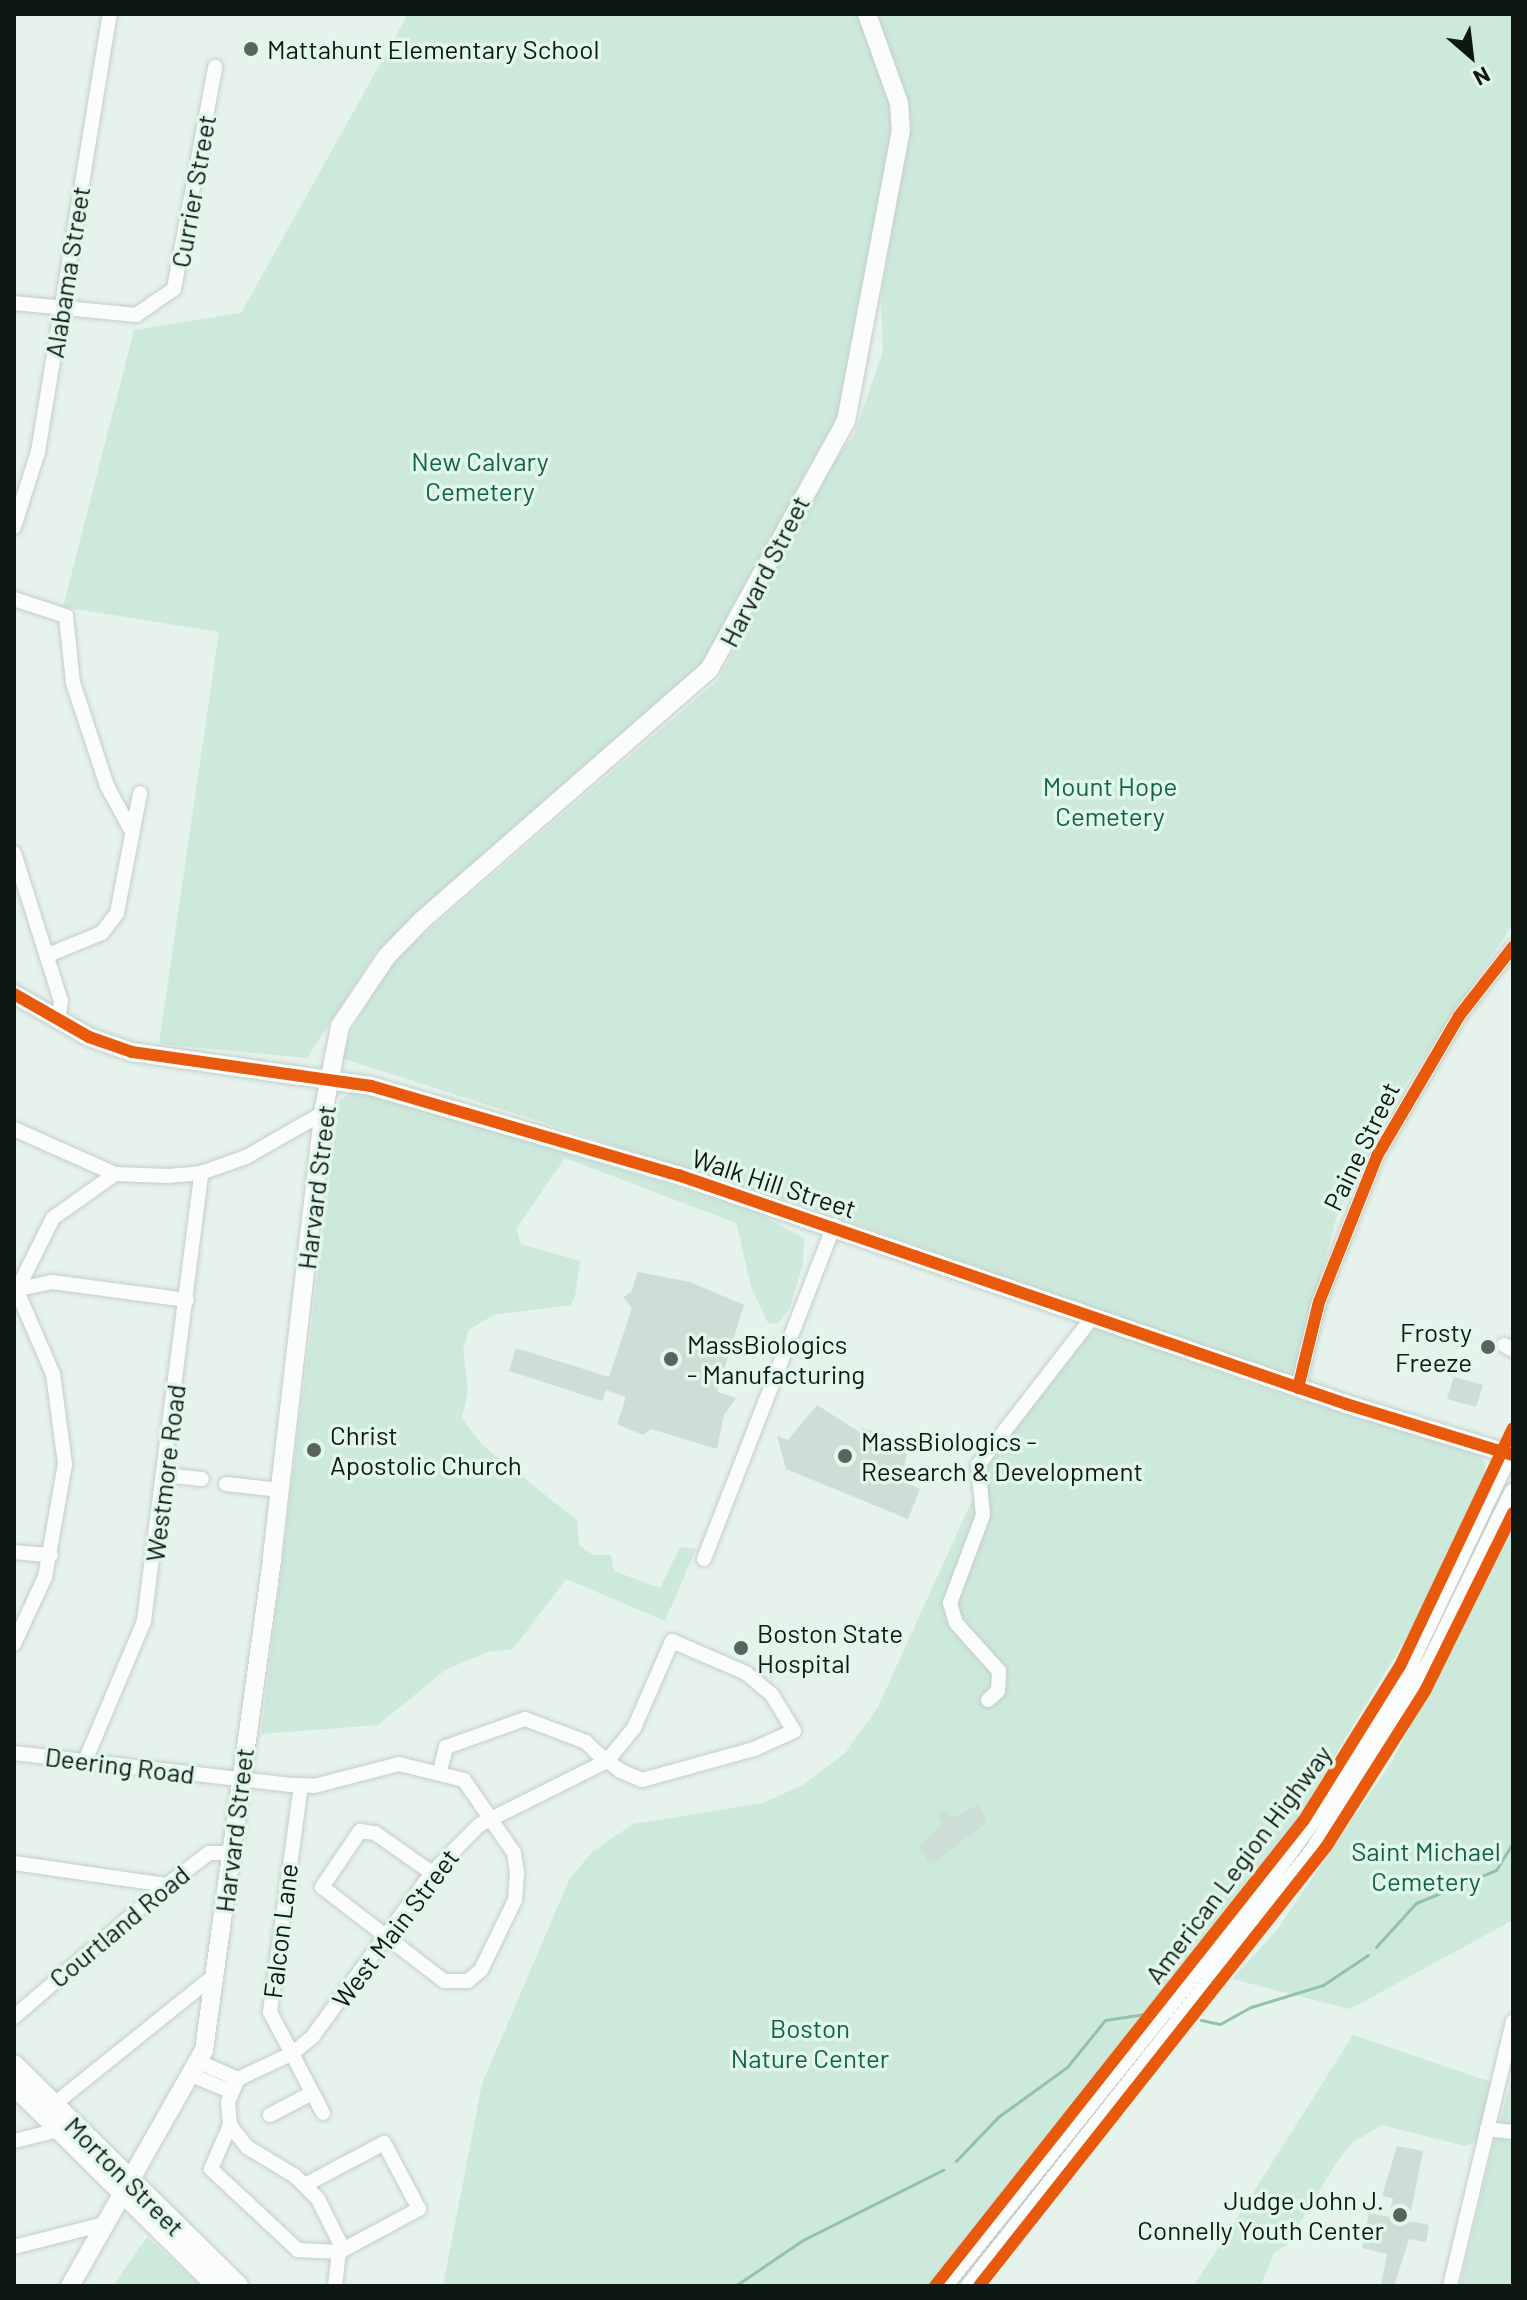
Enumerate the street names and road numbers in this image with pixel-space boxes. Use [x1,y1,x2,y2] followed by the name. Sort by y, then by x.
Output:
[164,112,222,270] street label: Currier Street
[38,184,96,360] street label: Alabama Street
[713,490,815,652] street label: Harvard Street
[1316,1077,1406,1215] street label: Paine Street
[290,1103,342,1271] street label: Harvard Street
[688,1142,860,1224] street label: Walk Hill Street
[139,1383,191,1563] street label: Westmore Road
[1138,1739,1338,1989] street label: American Legion Highway
[43,1740,197,1790] street label: Deering Road
[208,1746,260,1914] street label: Harvard Street
[325,1842,465,2014] street label: West Main Street
[43,1858,195,1994] street label: Courtland Road
[256,1862,304,2000] street label: Falcon Lane
[59,2110,191,2242] street label: Morton Street

